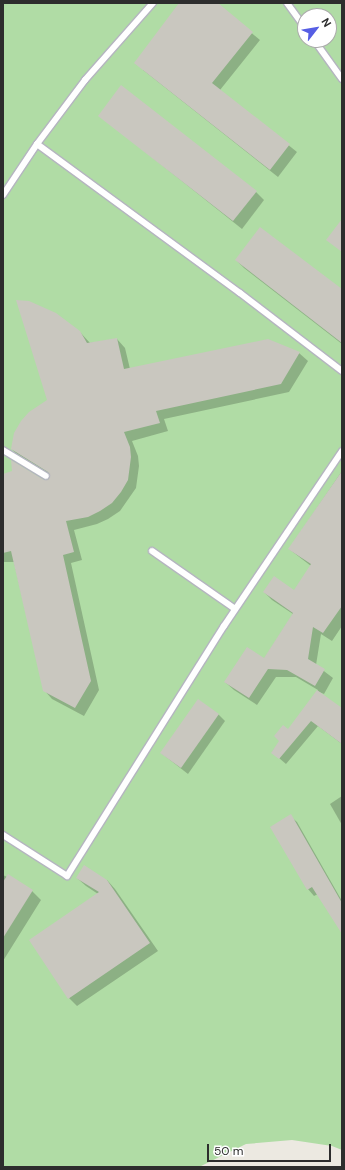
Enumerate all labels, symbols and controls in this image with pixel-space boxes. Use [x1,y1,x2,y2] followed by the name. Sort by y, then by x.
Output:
[297,8,337,48] north arrow
[318,15,334,29] text: N
[209,1136,333,1162] scale bar
[214,1143,243,1159] text: 50 m

